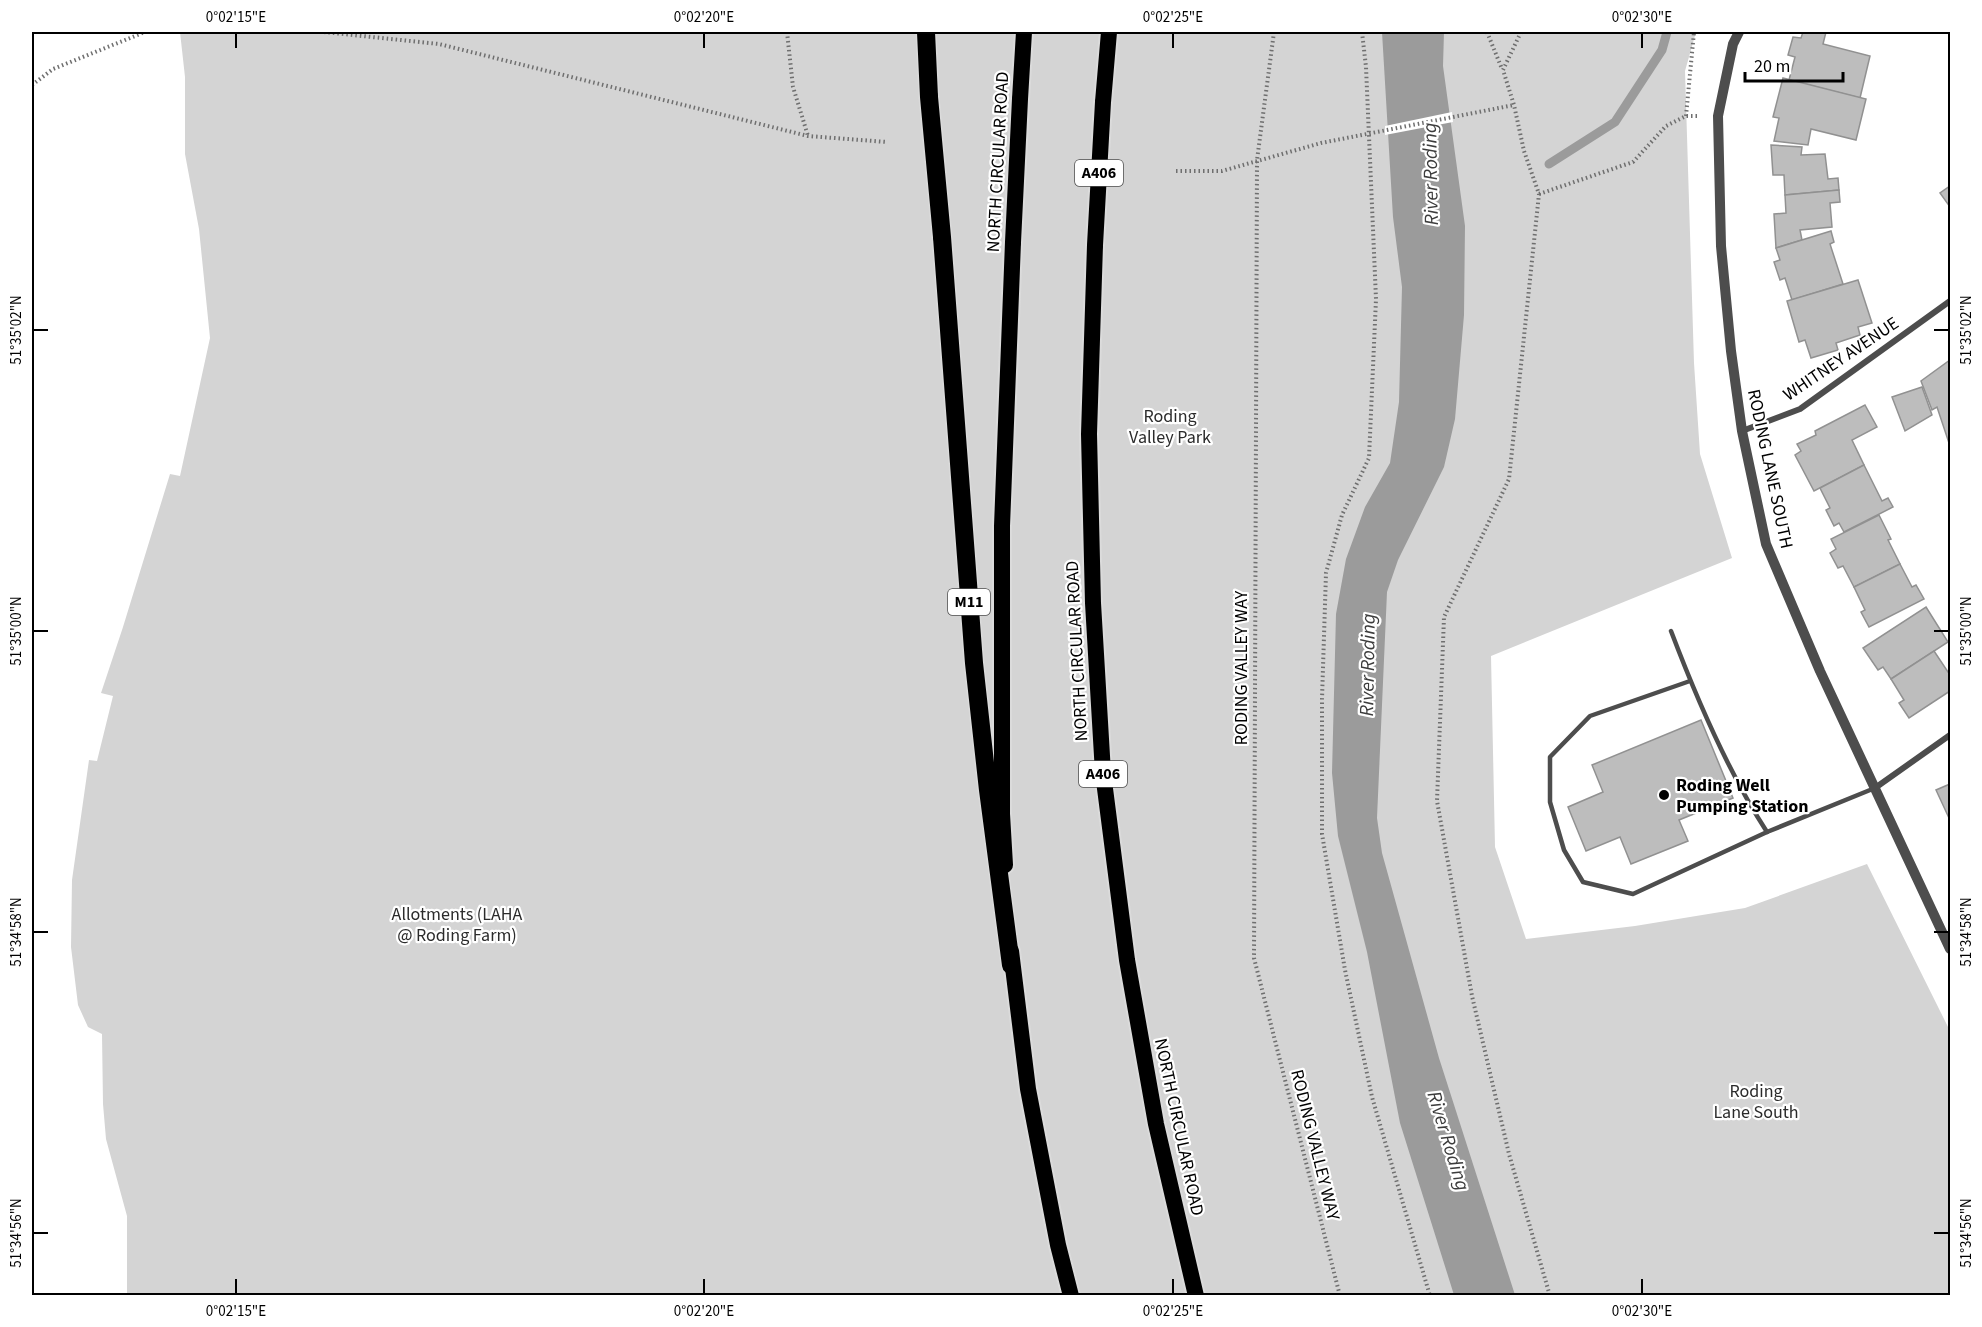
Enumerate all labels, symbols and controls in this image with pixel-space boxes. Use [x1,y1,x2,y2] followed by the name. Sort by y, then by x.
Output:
[206,7,266,28] text: 0°02'15"E
[674,7,734,28] text: 0°02'20"E
[1143,7,1203,28] text: 0°02'25"E
[1612,7,1672,28] text: 0°02'30"E
[1745,45,1842,83] scale bar
[1754,54,1790,79] text: 20 m
[981,71,1015,253] street label: NORTH CIRCULAR ROAD
[1416,122,1446,226] water label: River Roding
[1075,160,1123,186] road number: A406
[6,295,27,365] text: 51°35'02"N
[1956,295,1977,365] text: 51°35'02"N
[1778,311,1904,407] street label: WHITNEY AVENUE
[1741,387,1799,551] street label: RODING LANE SOUTH
[1129,404,1211,450] park label: Roding Valley Park
[1060,560,1094,742] street label: NORTH CIRCULAR ROAD
[948,589,990,615] road number: M11
[1229,590,1254,745] street label: RODING VALLEY WAY
[6,596,27,666] text: 51°35'00"N
[1956,596,1977,666] text: 51°35'00"N
[1353,613,1383,717] water label: River Roding
[1079,761,1127,787] road number: A406
[1676,773,1809,819] place label: Roding Well Pumping Station
[1657,788,1671,802] marker: Roding Well Pumping Station
[6,897,27,967] text: 51°34'58"N
[1956,897,1977,967] text: 51°34'58"N
[392,902,523,948] park label: Allotments (LAHA @ Roding Farm)
[1148,1036,1210,1218] street label: NORTH CIRCULAR ROAD
[1284,1067,1346,1223] street label: RODING VALLEY WAY
[1713,1079,1799,1125] park label: Roding Lane South
[1420,1088,1476,1194] water label: River Roding
[6,1198,27,1268] text: 51°34'56"N
[1956,1198,1977,1268] text: 51°34'56"N
[206,1301,266,1322] text: 0°02'15"E
[674,1301,734,1322] text: 0°02'20"E
[1143,1301,1203,1322] text: 0°02'25"E
[1612,1301,1672,1322] text: 0°02'30"E

